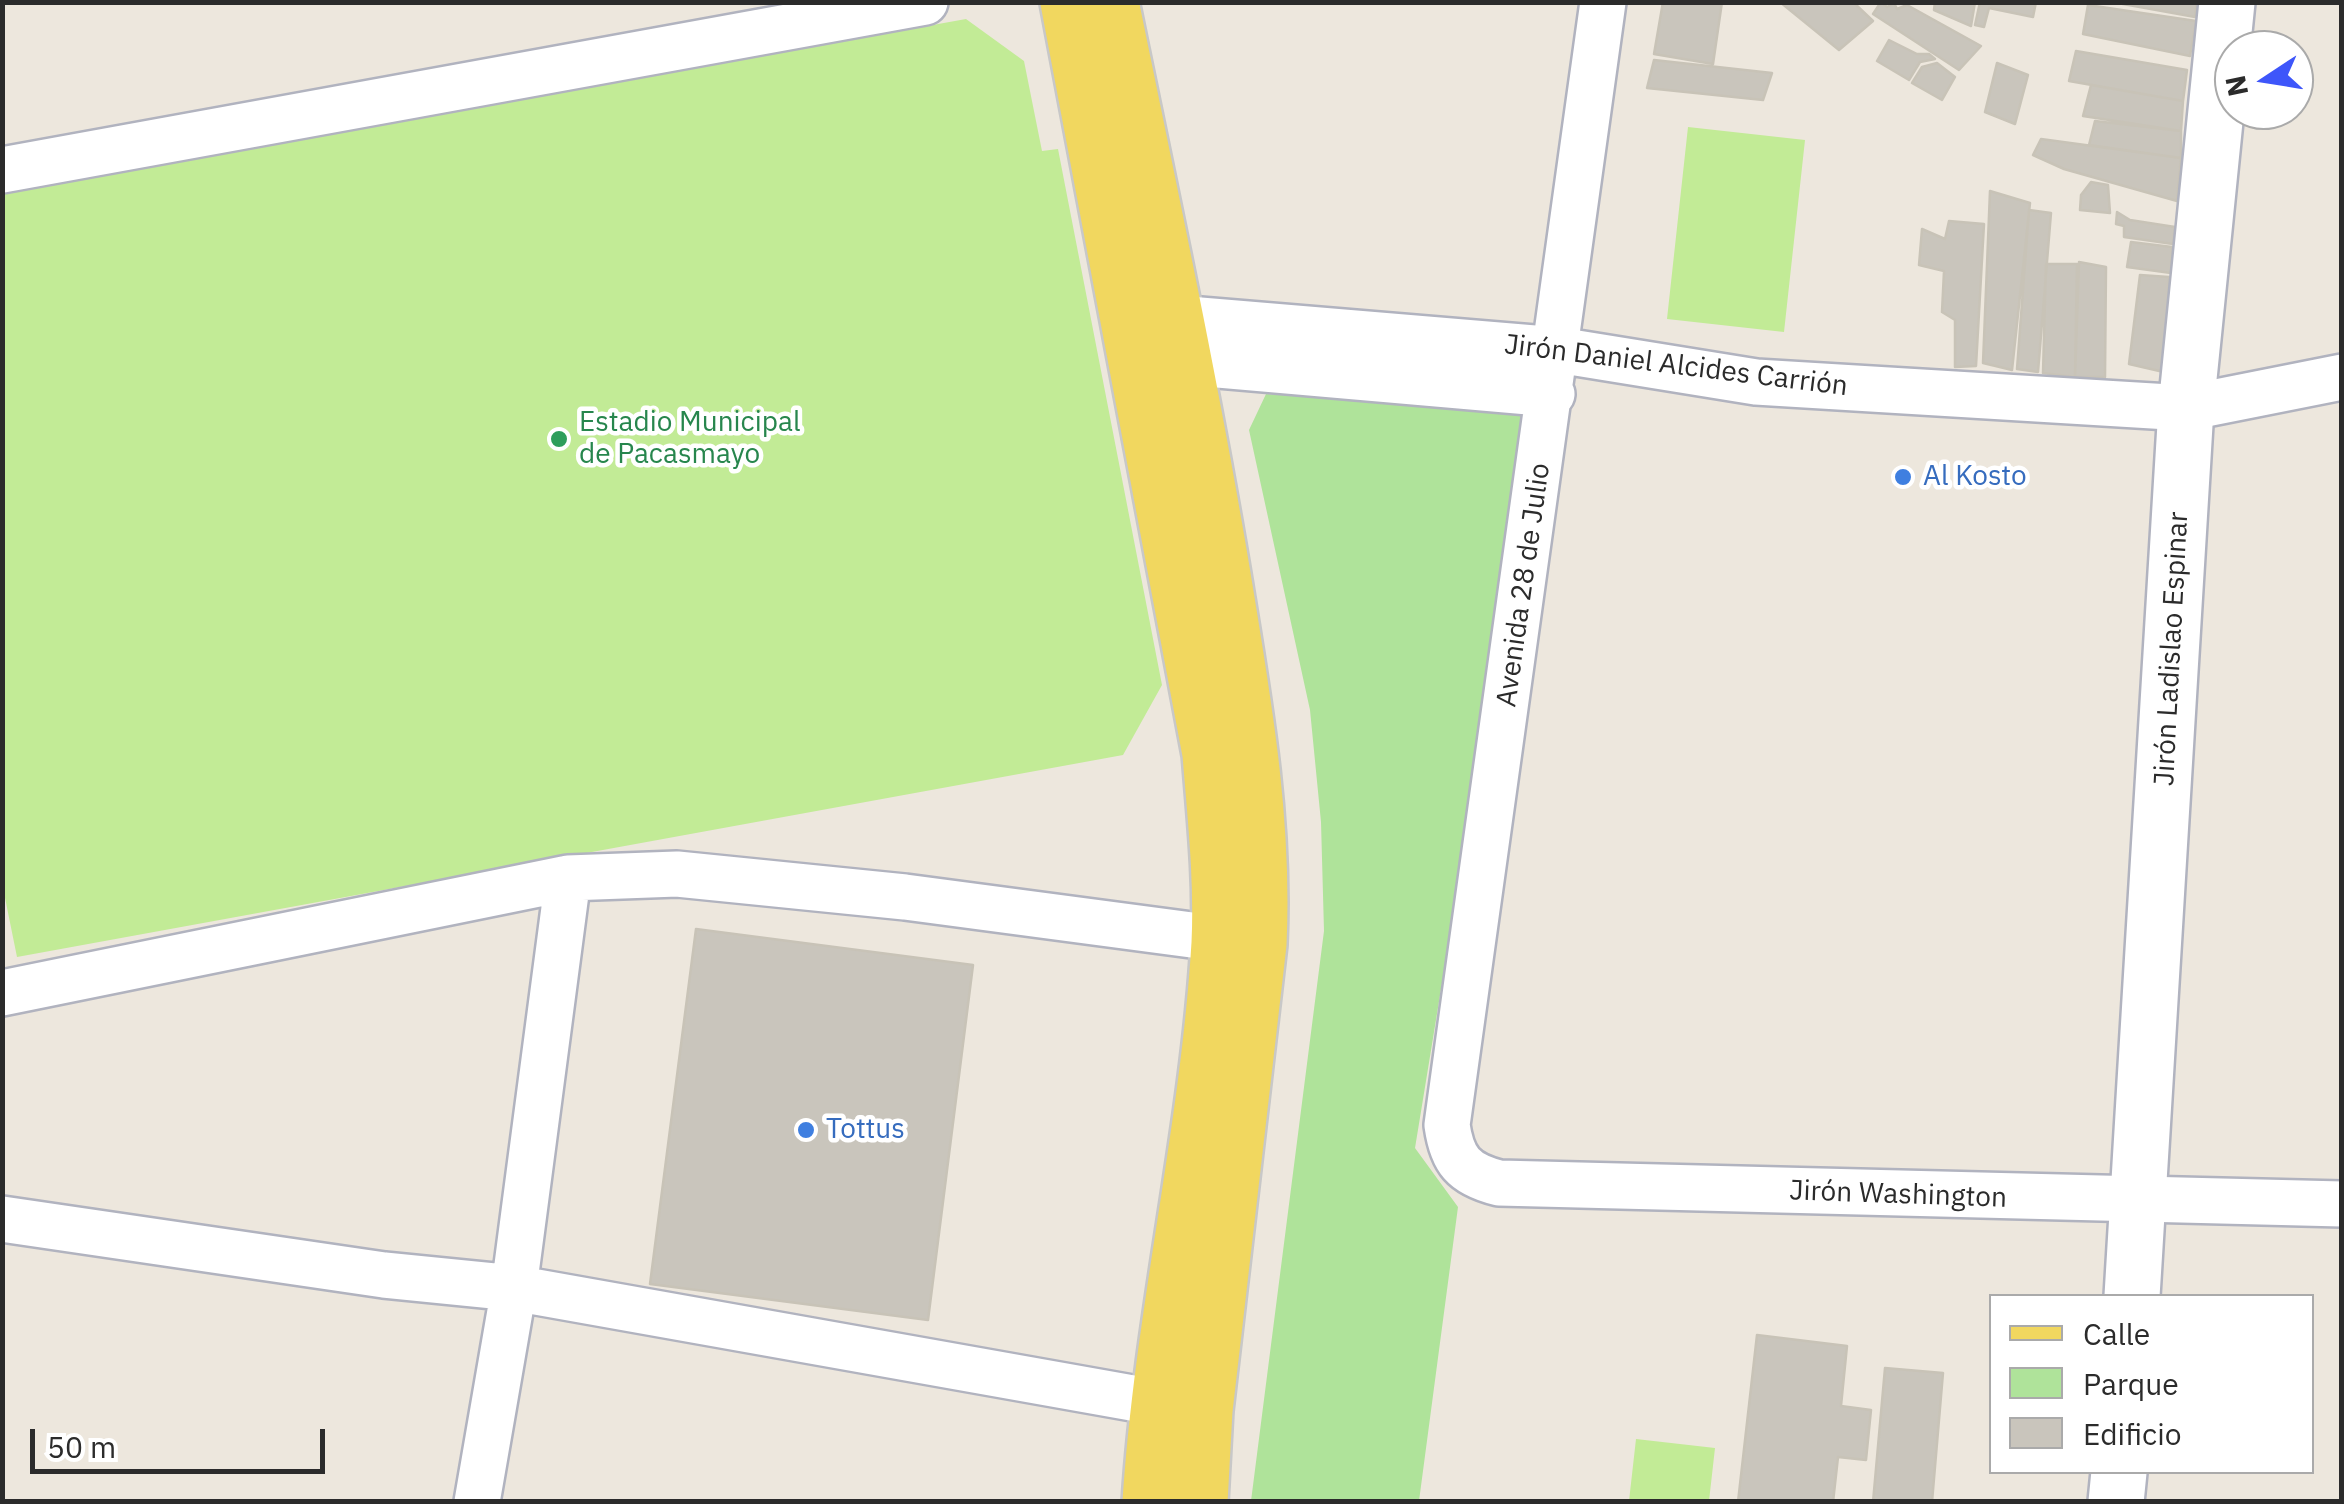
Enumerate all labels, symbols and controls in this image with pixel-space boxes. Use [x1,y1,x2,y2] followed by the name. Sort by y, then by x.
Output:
[2214,30,2314,130] north arrow
[2216,72,2256,100] text: N
[1502,328,1850,404] street label: Jirón Daniel Alcides Carrión
[579,406,801,472] place label: Estadio Municipal de Pacasmayo
[548,428,570,450] marker: Estadio Municipal de Pacasmayo
[1923,460,2027,494] place label: Al Kosto
[1490,461,1558,709] street label: Avenida 28 de Julio
[1892,466,1914,488] marker: Al Kosto
[2148,511,2196,787] street label: Jirón Ladislao Espinar
[826,1113,905,1147] place label: Tottus
[795,1119,817,1141] marker: Tottus
[1789,1174,2007,1216] street label: Jirón Washington
[1989,1294,2314,1474] legend
[2083,1314,2150,1353] text: Calle
[2083,1364,2179,1403] text: Parque
[35,1409,330,1471] scale bar
[2083,1414,2182,1453] text: Edificio
[47,1427,116,1466] text: 50 m

